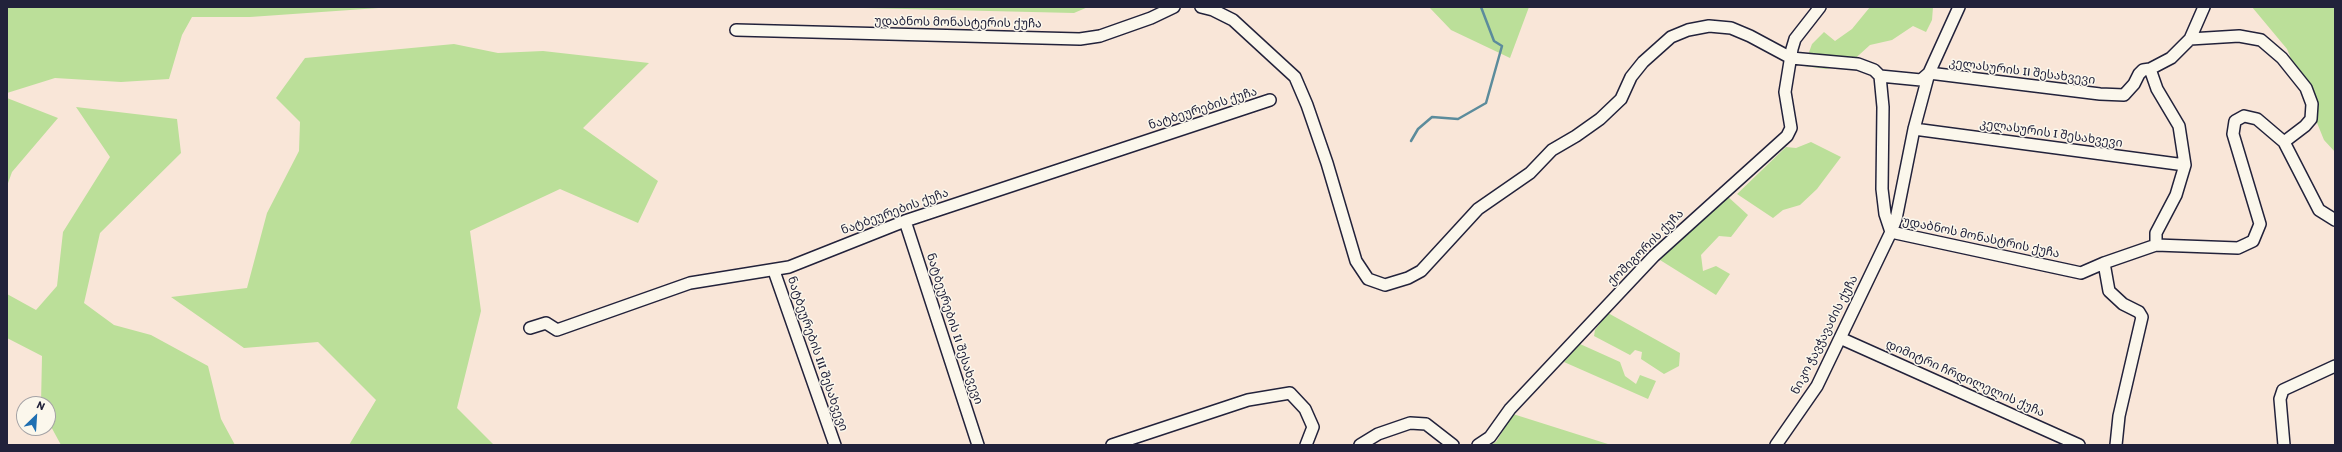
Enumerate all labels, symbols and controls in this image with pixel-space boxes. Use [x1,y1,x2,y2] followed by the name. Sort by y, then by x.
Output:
[874,14,1042,32] street label: უდაბნოს მონასტერის ქუჩა
[1948,56,2096,88] street label: კელასურის II შესახვევი
[1147,85,1259,133] street label: ნატბეურების ქუჩა
[1979,117,2123,151] street label: კელასურის I შესახვევი
[839,186,951,238] street label: ნატბეურების ქუჩა
[1605,207,1687,289] street label: ქოშიგორის ქუჩა
[1901,214,2061,262] street label: უდაბნოს მონასტრის ქუჩა
[923,252,985,406] street label: ნატბეურების II შესახვევი
[1789,273,1861,397] street label: ნიკო ჭავჭავაძის ქუჩა
[784,275,850,433] street label: ნატბეურების III შესახვევი
[1883,337,2047,421] street label: დიმიტრი ჩრდილელის ქუჩა
[16,396,56,436] north arrow
[35,398,47,413] text: N

